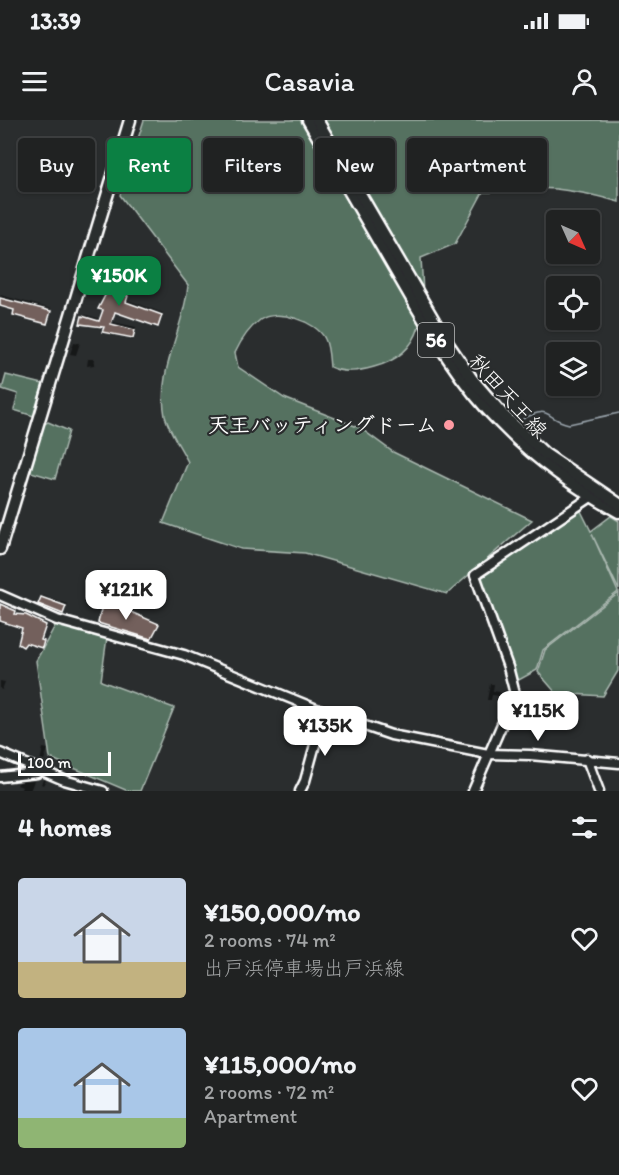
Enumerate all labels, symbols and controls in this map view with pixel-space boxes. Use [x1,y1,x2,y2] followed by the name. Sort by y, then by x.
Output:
[30,8,81,35] text: 13:39
[18,65,51,98] icon: menu
[264,65,355,98] text: Casavia
[568,65,601,98] icon: person
[18,138,95,192] chip: Buy
[107,138,191,192] chip: Rent
[203,138,303,192] chip: Filters
[315,138,395,192] chip: New
[407,138,547,192] chip: Apartment
[546,210,600,264] north arrow
[546,210,600,396] map controls
[77,256,161,307] pin: ¥150K
[91,263,147,287] text: ¥150K
[546,276,600,330] button: locate
[418,323,454,357] road number: 56
[546,342,600,396] button: layers
[464,348,553,443] street label: 秋田天王線
[208,412,437,437] place label: 天王バッティングドーム
[442,418,456,432] marker: 天王バッティングドーム
[84,570,168,621] pin: ¥121K
[99,577,153,601] text: ¥121K
[496,691,580,742] pin: ¥115K
[511,698,565,722] text: ¥115K
[283,706,367,757] pin: ¥135K
[298,713,352,737] text: ¥135K
[18,749,111,776] scale bar
[27,753,71,772] text: 100 m
[18,811,112,843] text: 4 homes
[568,811,601,844] icon: filters
[204,896,361,928] text: ¥150,000/mo
[66,902,138,974] icon: home
[568,922,601,955] icon: heart
[204,928,336,952] text: 2 rooms · 74 m²
[204,956,404,980] text: 出戸浜停車場出戸浜線
[204,1048,357,1080] text: ¥115,000/mo
[66,1052,138,1124] icon: home
[568,1072,601,1105] icon: heart
[204,1080,334,1104] text: 2 rooms · 72 m²
[204,1104,297,1128] text: Apartment

